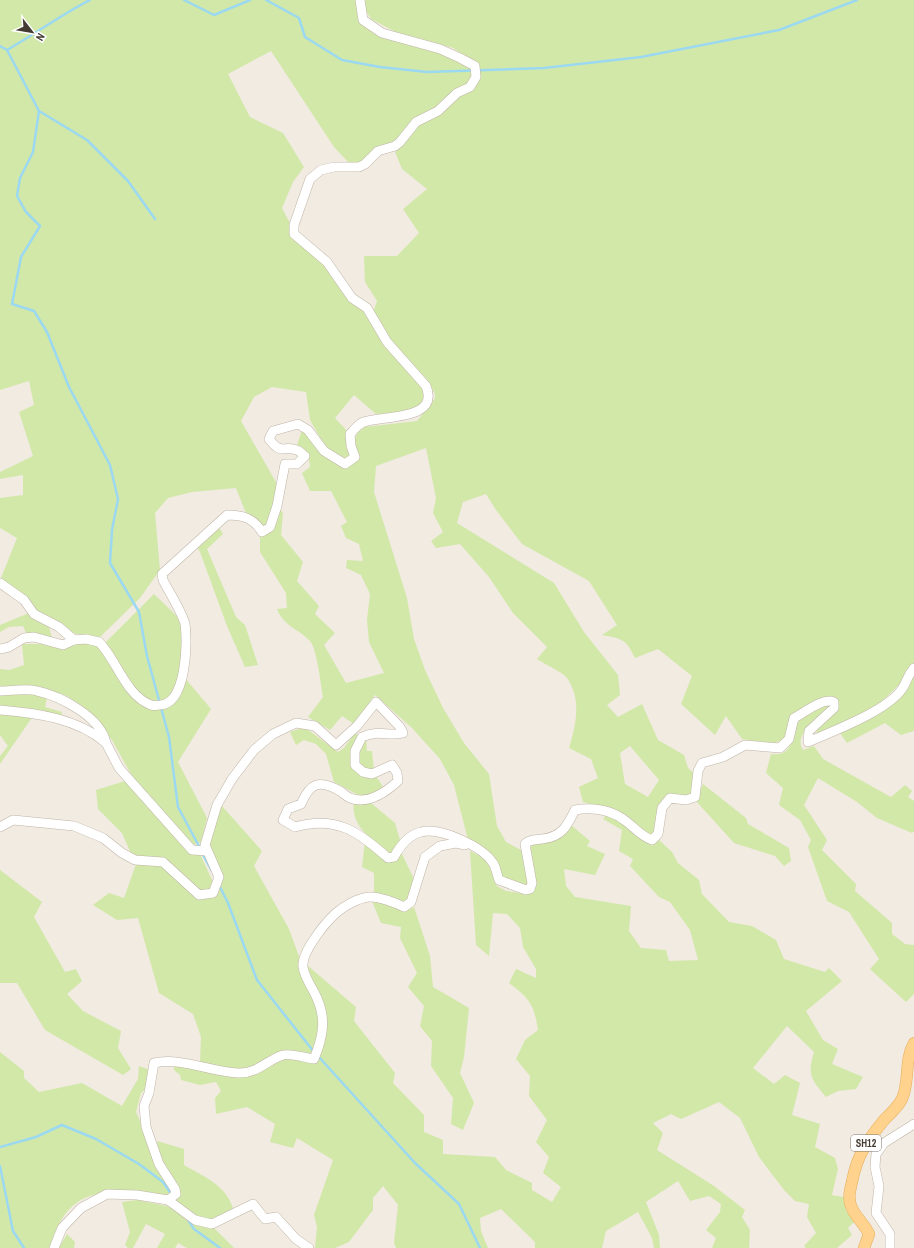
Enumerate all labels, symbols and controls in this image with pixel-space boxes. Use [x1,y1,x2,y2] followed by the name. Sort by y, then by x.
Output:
[12,12,52,52] north arrow
[33,31,48,44] text: N
[851,1135,881,1151] road number: SH12

